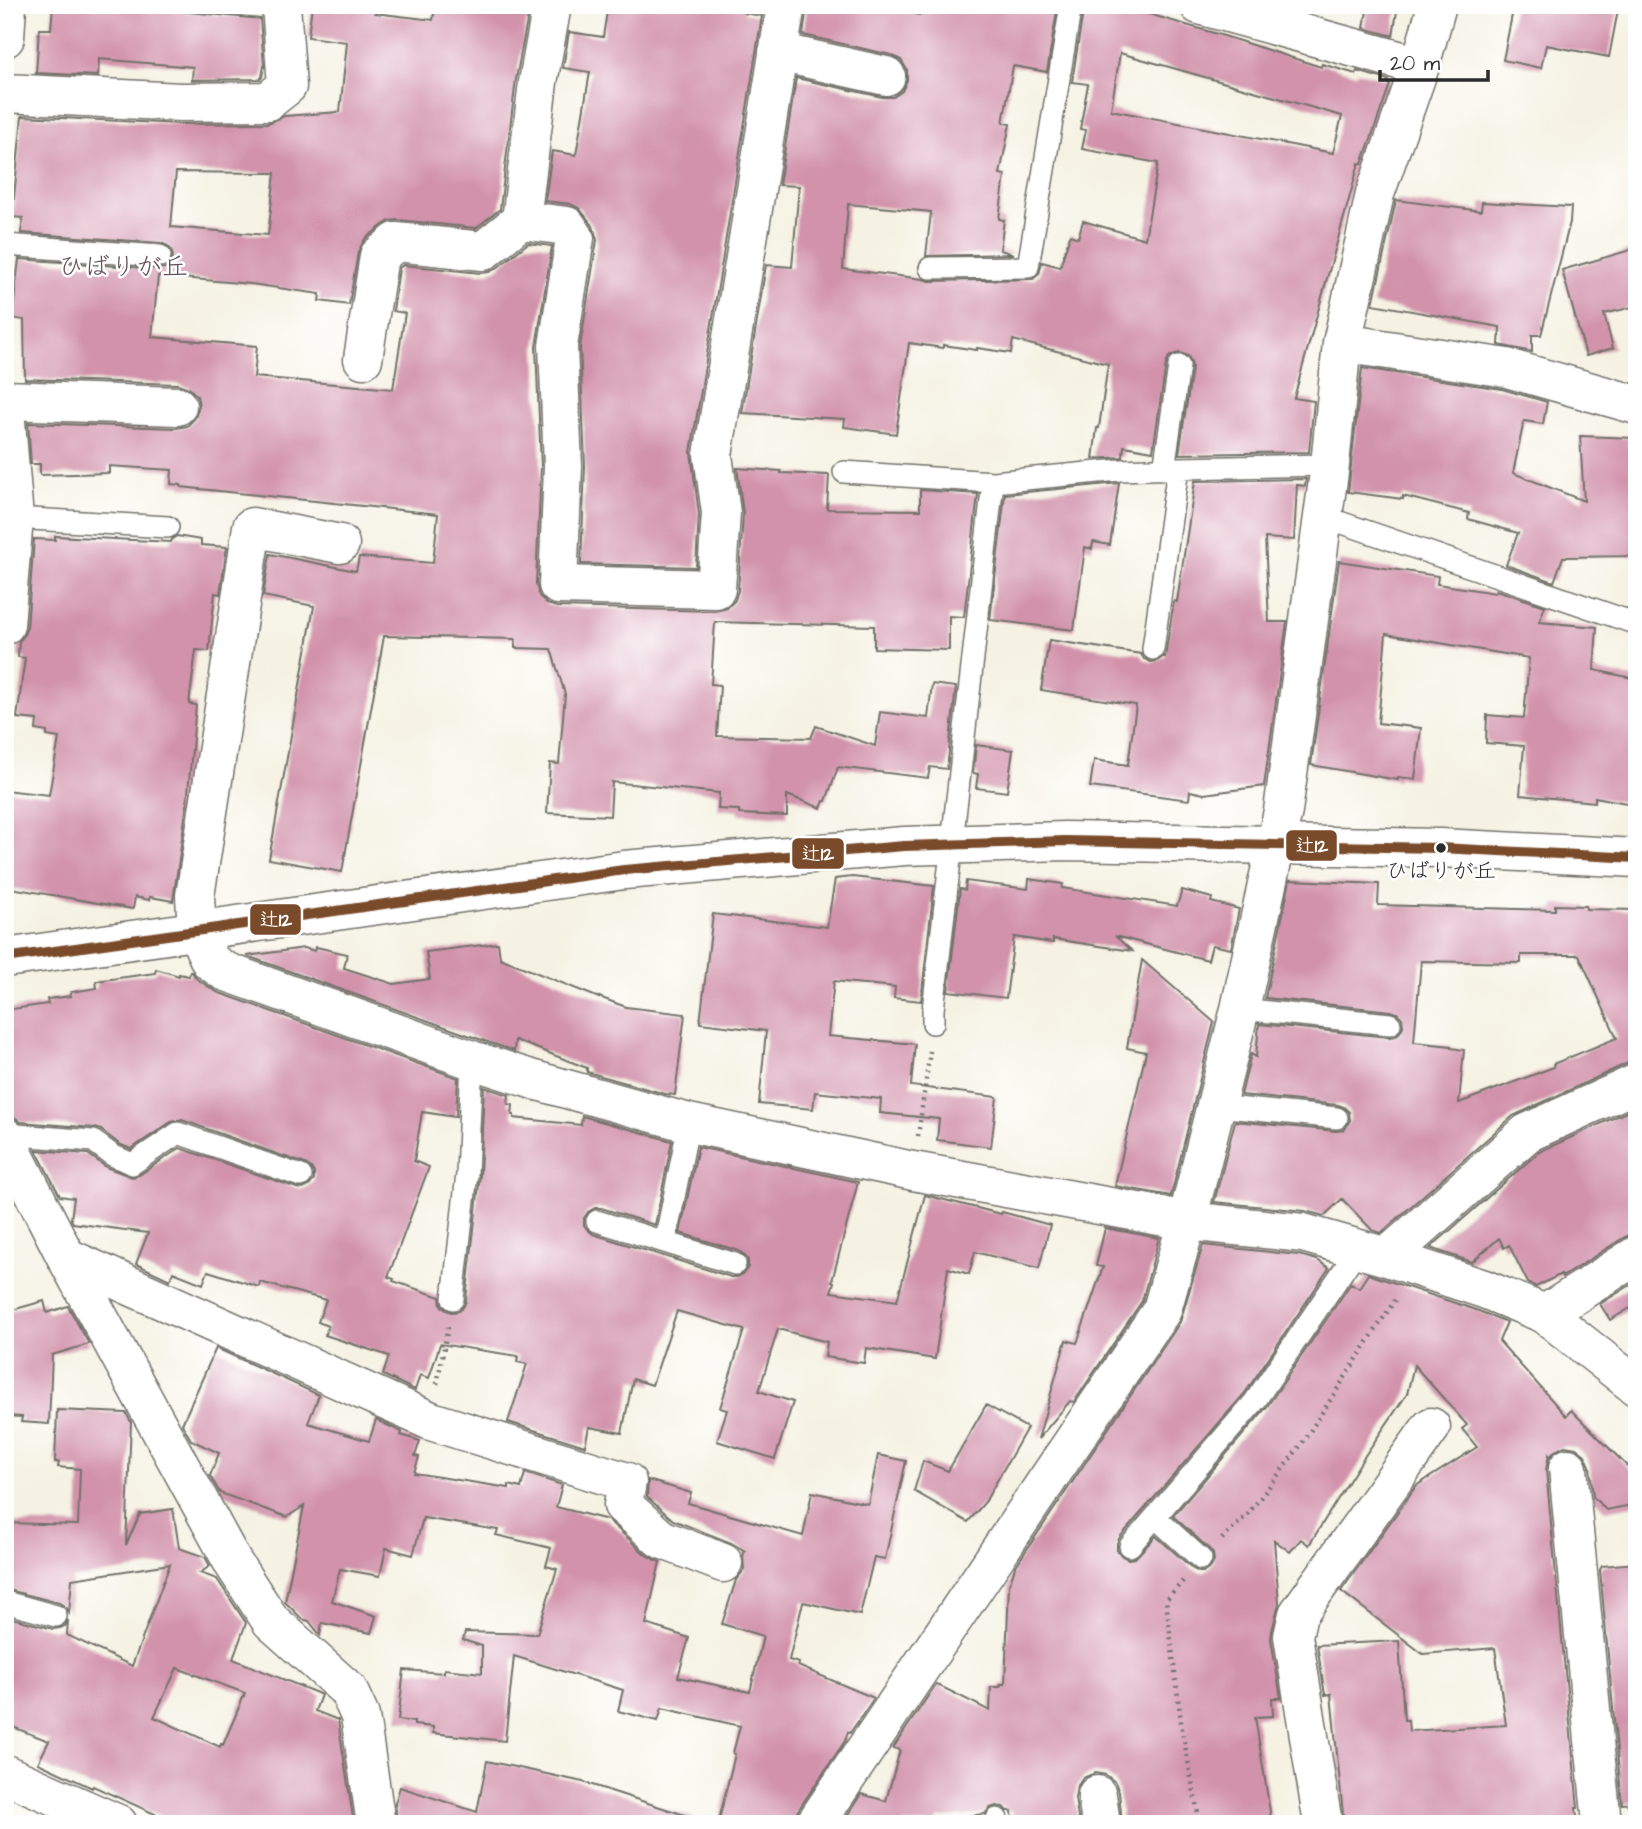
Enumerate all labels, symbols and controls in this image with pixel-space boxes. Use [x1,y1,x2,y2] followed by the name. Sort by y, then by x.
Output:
[1380,38,1488,82] scale bar
[1390,49,1441,78] text: 20 m
[58,249,188,285] district label: ひばりが丘
[1285,829,1338,862] line badge: 辻12
[1296,833,1328,860] text: 辻12
[791,837,845,870] line badge: 辻12
[802,841,834,868] text: 辻12
[1434,841,1448,855] marker: ひばりが丘
[1386,856,1496,887] place label: ひばりが丘
[249,903,302,936] line badge: 辻12
[260,907,292,934] text: 辻12

